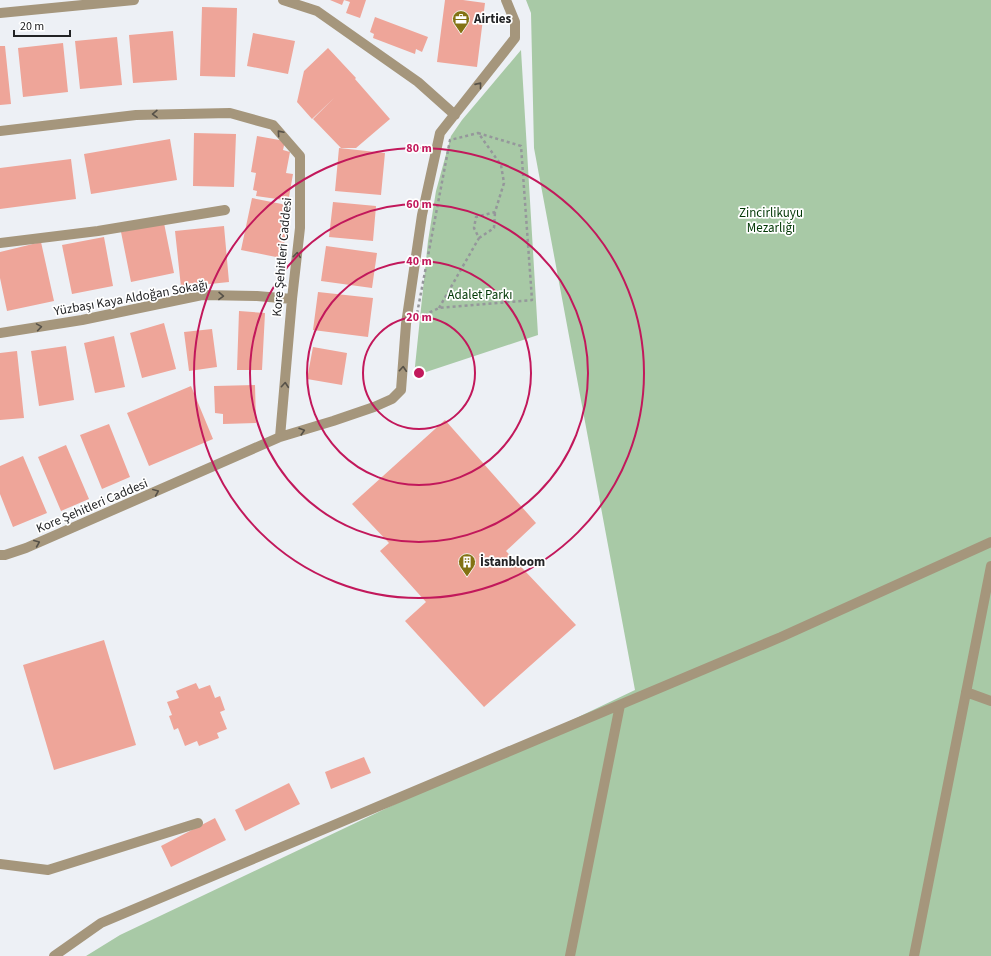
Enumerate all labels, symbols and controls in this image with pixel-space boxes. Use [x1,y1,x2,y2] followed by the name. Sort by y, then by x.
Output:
[451,9,471,34] office icon: Airties
[473,10,512,28] place label: Airties
[14,12,70,38] scale bar
[20,18,44,35] text: 20 m
[475,82,482,89] one-way arrow
[152,110,158,118] one-way arrow
[277,130,285,138] one-way arrow
[406,140,432,157] text: 80 m
[406,196,432,213] text: 60 m
[268,197,296,317] street label: Kore Şehitleri Caddesi
[739,204,803,237] park label: Zincirlikuyu Mezarlığı
[292,252,301,258] one-way arrow
[406,253,432,270] text: 40 m
[52,276,209,321] street label: Yüzbaşı Kaya Aldoğan Sokağı
[448,286,512,304] park label: Adalet Parkı
[218,292,224,300] one-way arrow
[406,309,432,326] text: 20 m
[35,323,42,332] one-way arrow
[399,366,408,372] one-way arrow
[412,366,426,380] centre of rings
[280,382,289,388] one-way arrow
[298,427,305,436] one-way arrow
[33,474,151,538] street label: Kore Şehitleri Caddesi
[152,489,160,497] one-way arrow
[33,540,40,548] one-way arrow
[457,552,477,577] building icon: İstanbloom
[480,553,545,571] place label: İstanbloom

